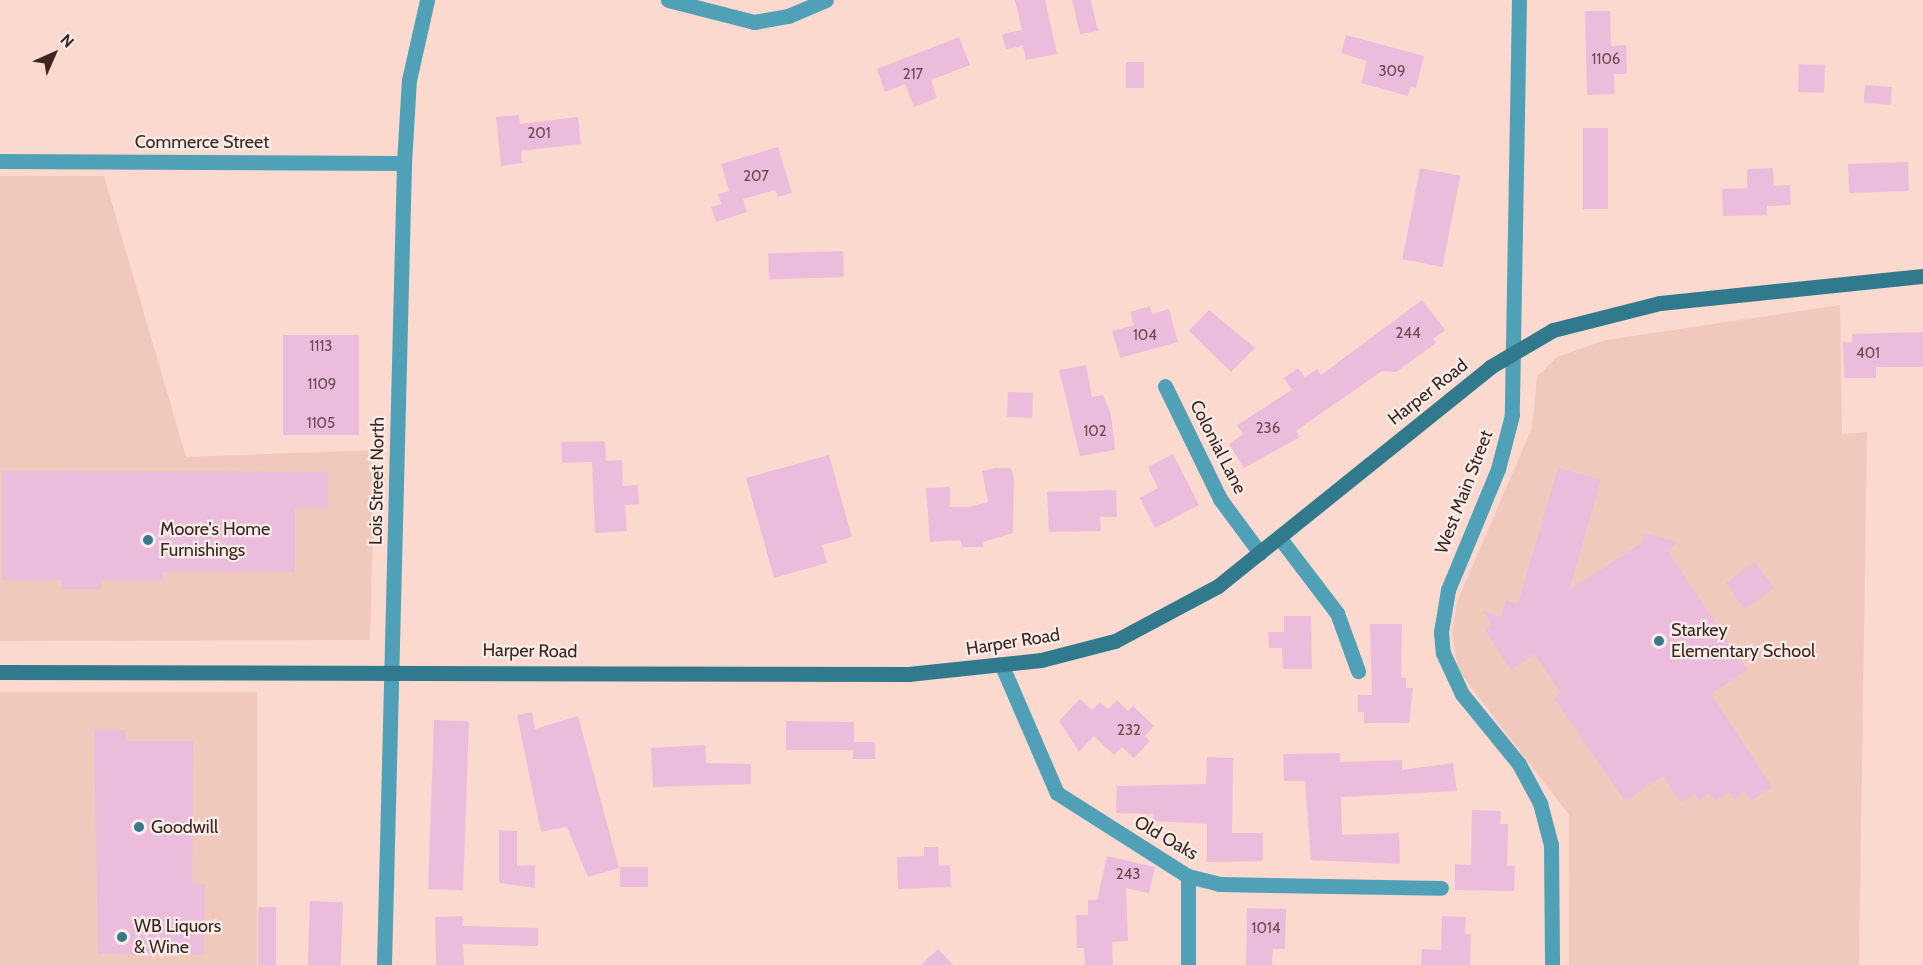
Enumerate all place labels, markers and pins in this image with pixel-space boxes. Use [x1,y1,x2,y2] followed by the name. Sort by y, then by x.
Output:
[160,519,270,562] place label: Moore's Home Furnishings
[141,533,155,547] marker: Moore's Home Furnishings
[1671,620,1815,662] place label: Starkey Elementary School
[1652,634,1666,648] marker: Starkey Elementary School
[151,816,218,838] place label: Goodwill
[132,820,146,834] marker: Goodwill
[134,916,221,958] place label: WB Liquors & Wine
[115,930,129,944] marker: WB Liquors & Wine

